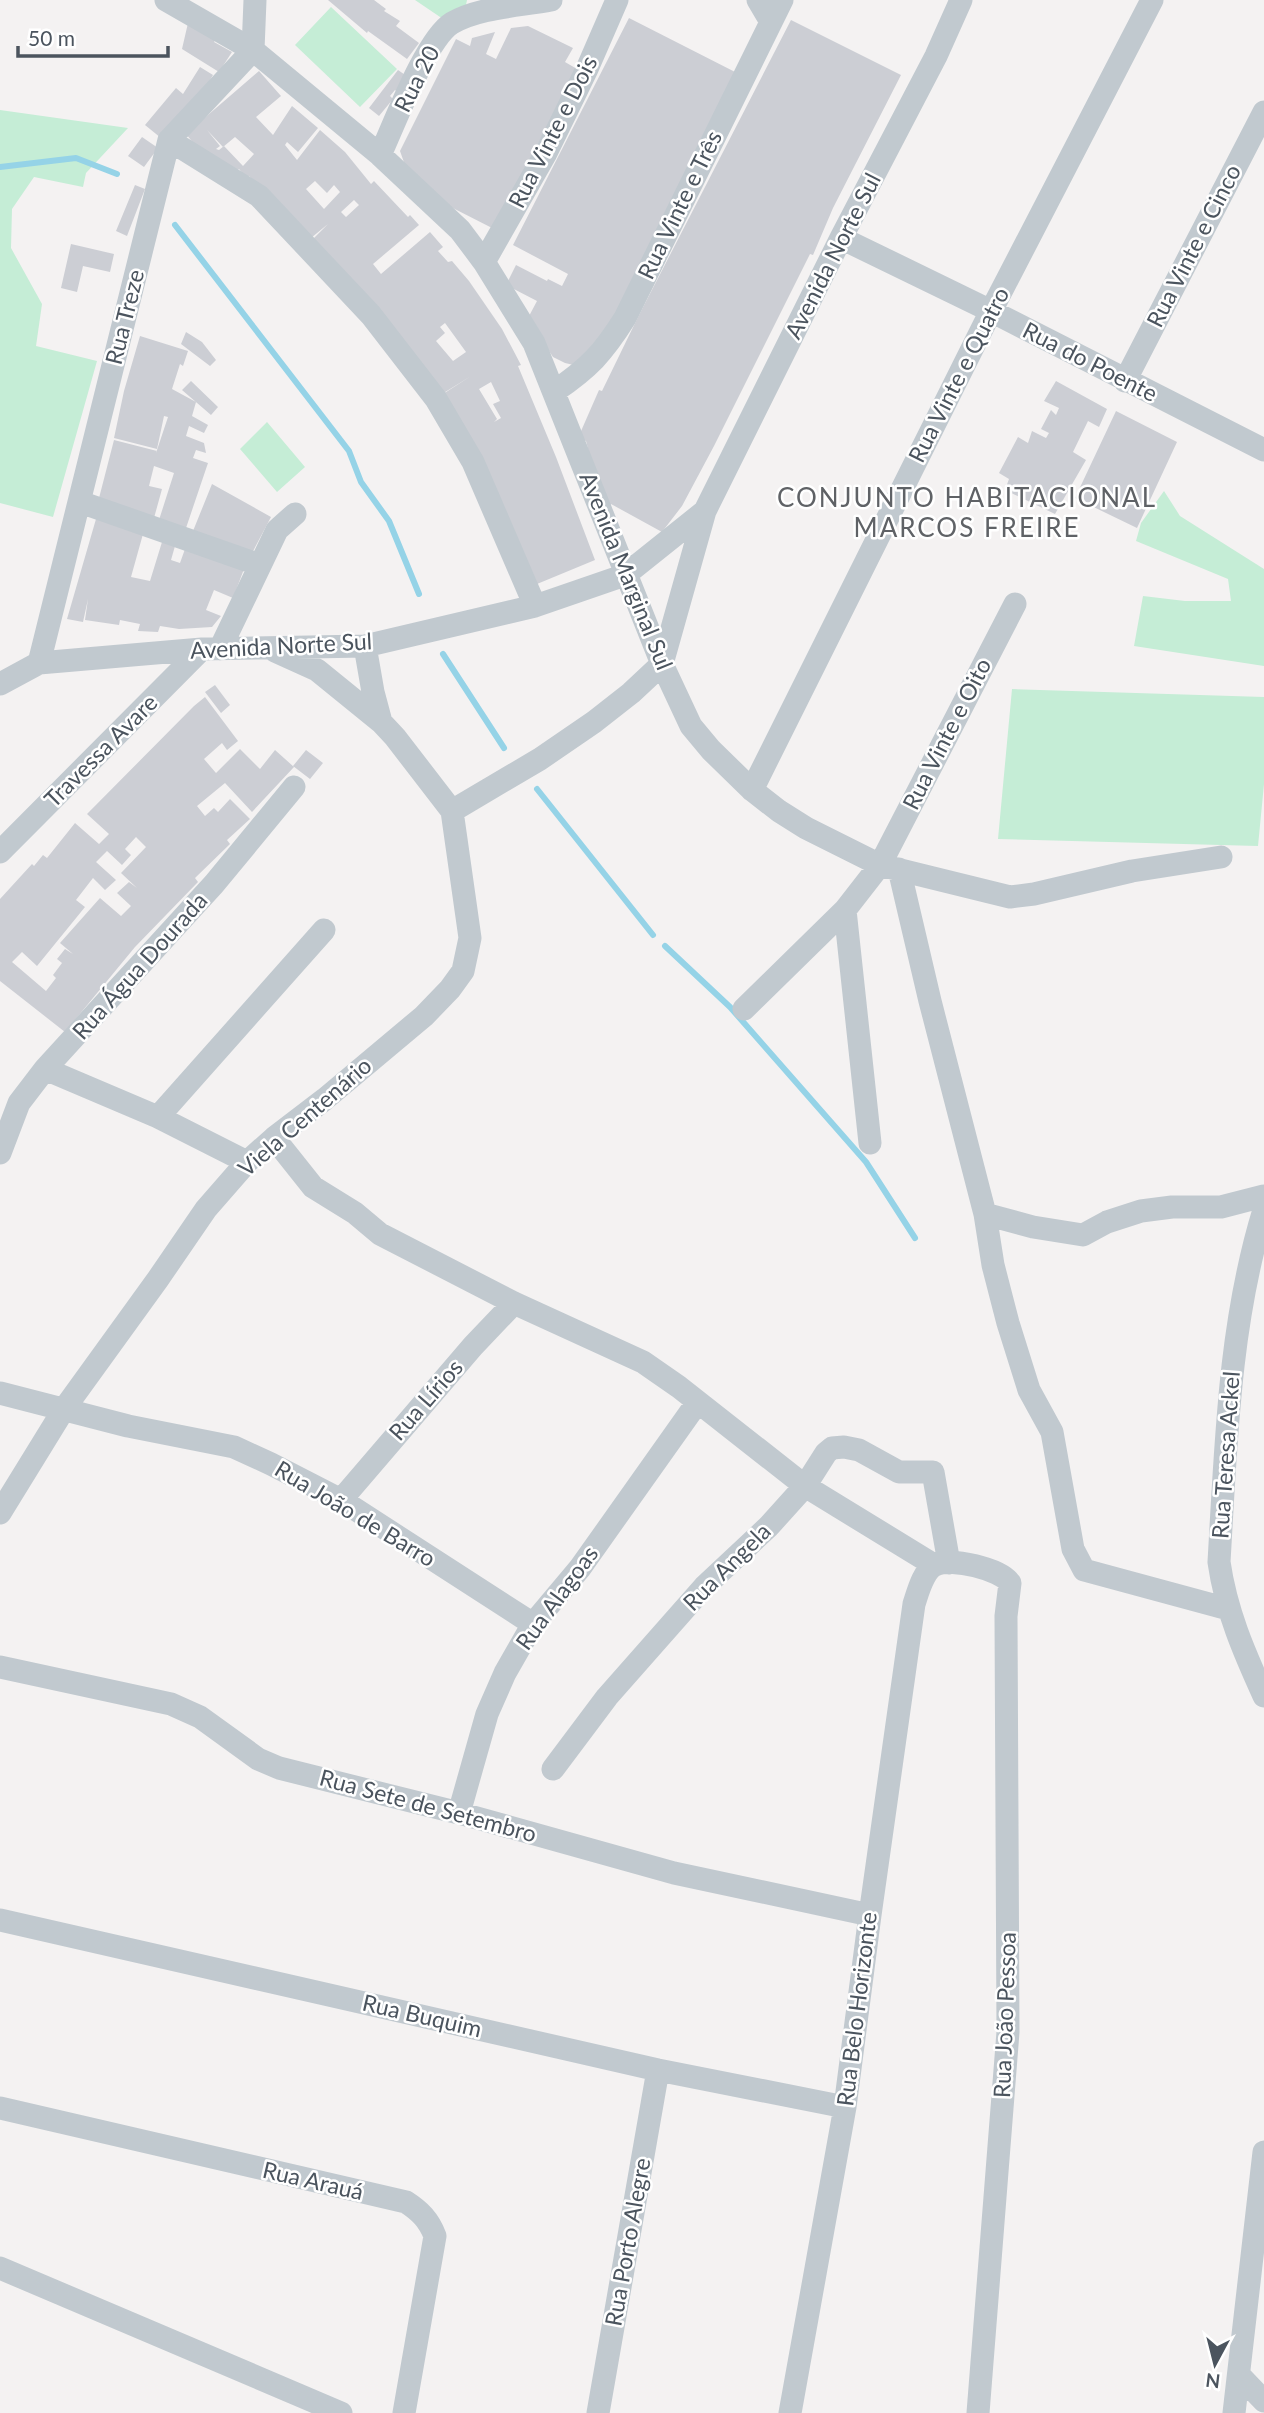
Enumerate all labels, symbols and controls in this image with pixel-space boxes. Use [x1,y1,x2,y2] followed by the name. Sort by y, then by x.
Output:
[18,14,168,58] scale bar
[28,25,75,50] text: 50 m
[388,41,445,116] street label: Rua 20
[502,51,603,212] street label: Rua Vinte e Dois
[631,126,727,283] street label: Rua Vinte e Três
[1140,160,1246,332] street label: Rua Vinte e Cinco
[778,168,886,343] street label: Avenida Norte Sul
[99,266,149,367] street label: Rua Treze
[902,282,1014,467] street label: Rua Vinte e Quatro
[1018,315,1162,407] street label: Rua do Poente
[574,468,679,674] street label: Avenida Marginal Sul
[777,481,1157,543] district label: CONJUNTO HABITACIONAL MARCOS FREIRE
[189,626,373,664] street label: Avenida Norte Sul
[896,653,996,814] street label: Rua Vinte e Oito
[38,688,163,813] street label: Travessa Avare
[66,886,213,1045] street label: Rua Água Dourada
[232,1051,377,1182] street label: Viela Centenário
[382,1353,468,1446] street label: Rua Lírios
[1205,1370,1245,1540] street label: Rua Teresa Ackel
[270,1454,441,1572] street label: Rua João de Barro
[677,1517,776,1616] street label: Rua Angela
[509,1540,603,1655] street label: Rua Alagoas
[317,1763,540,1847] street label: Rua Sete de Setembro
[830,1910,882,2108] street label: Rua Belo Horizonte
[987,1932,1021,2098] street label: Rua João Pessoa
[360,1988,485,2042] street label: Rua Buquim
[260,2155,366,2205] street label: Rua Arauá
[598,2156,656,2328] street label: Rua Porto Alegre
[1180,2329,1250,2399] north arrow
[1204,2369,1222,2394] text: N

